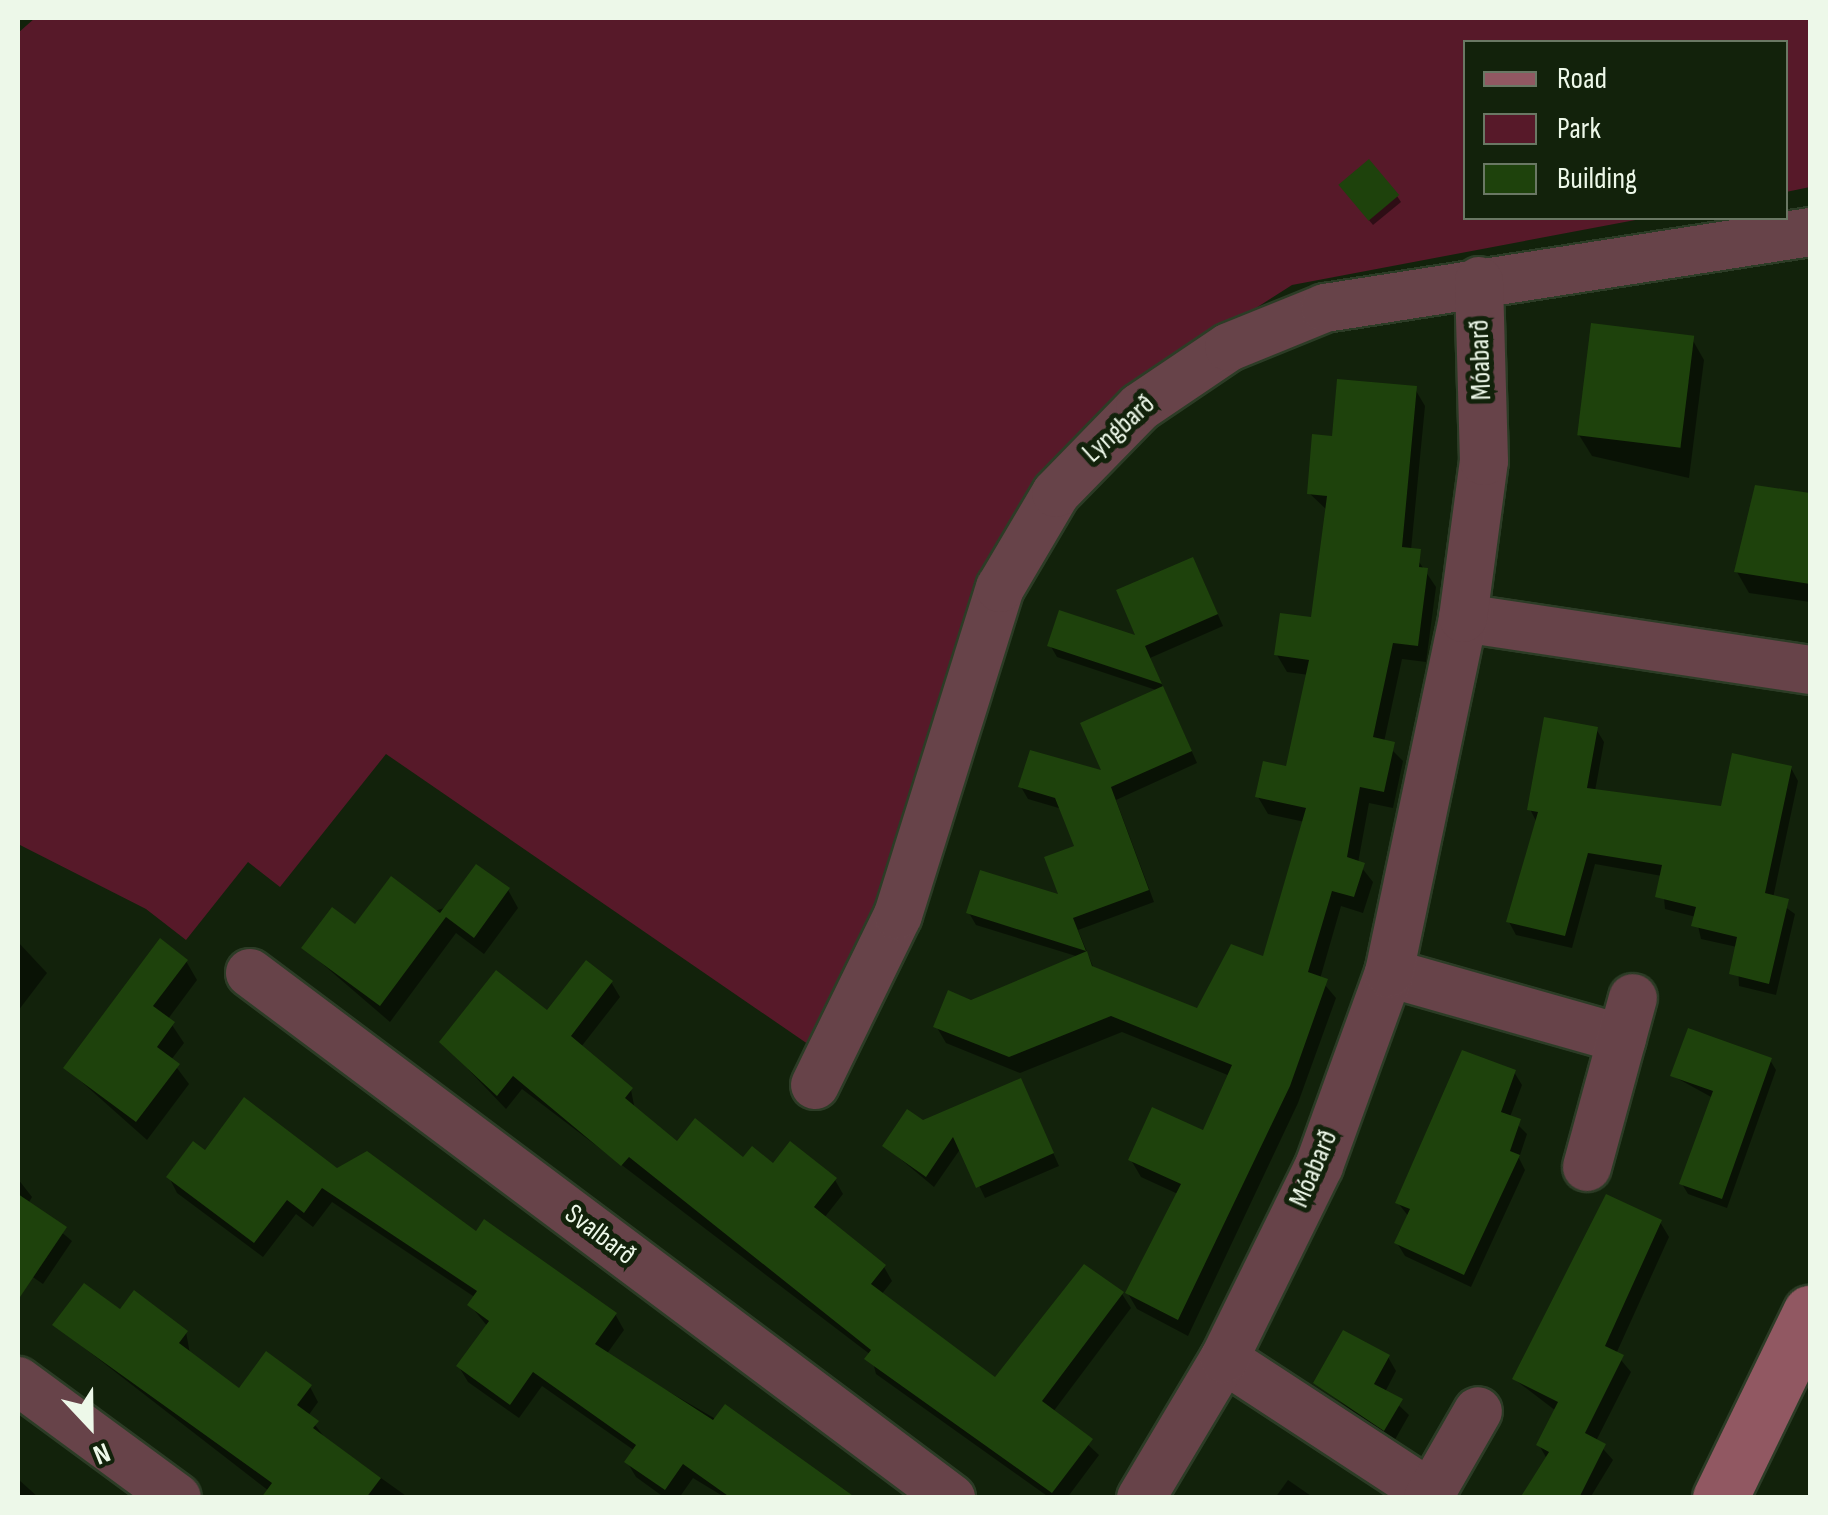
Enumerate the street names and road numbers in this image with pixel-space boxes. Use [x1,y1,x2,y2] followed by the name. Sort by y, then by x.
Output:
[1463,319,1499,401] street label: Móabarð
[1076,388,1162,470] street label: Lyngbarð
[1283,1125,1345,1213] street label: Móabarð
[558,1198,642,1272] street label: Svalbarð

